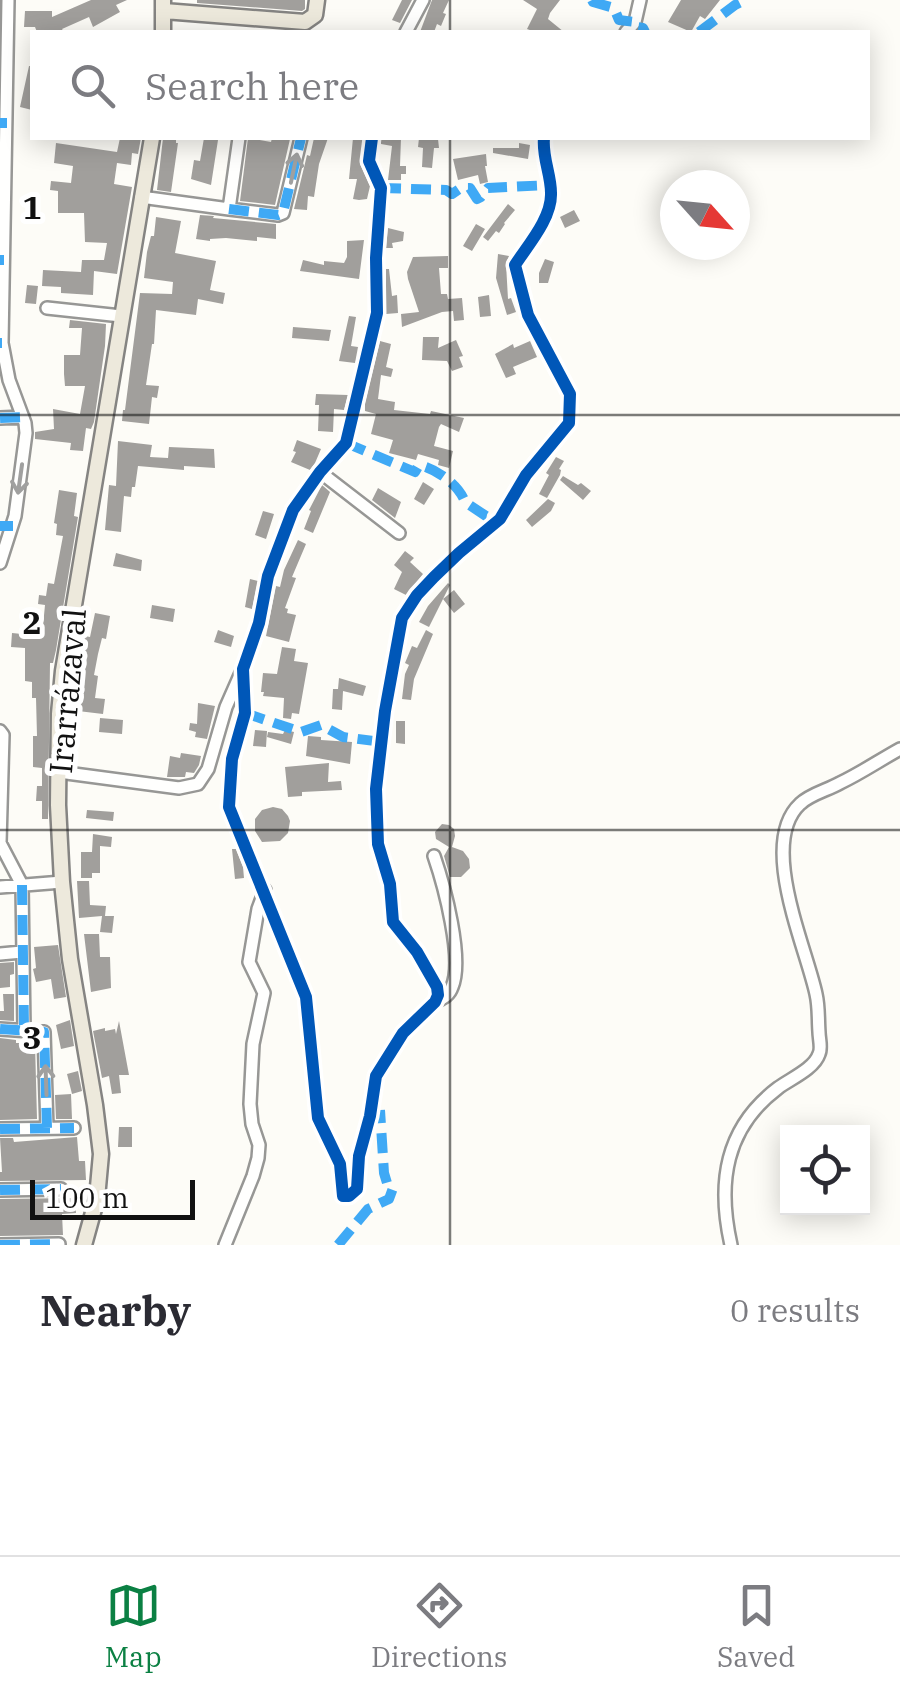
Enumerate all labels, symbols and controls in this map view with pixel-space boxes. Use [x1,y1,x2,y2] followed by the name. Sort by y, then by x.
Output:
[30,30,870,140] search box
[65,58,120,113] icon: search
[145,61,359,110] text: Search here
[286,153,305,185] one-way arrow
[660,170,750,260] north arrow
[22,186,42,228] text: 1
[11,462,29,494] one-way arrow
[22,601,42,643] text: 2
[39,607,95,775] street label: Irarrázaval
[22,1016,42,1058] text: 3
[36,1064,55,1096] one-way arrow
[780,1125,870,1215] map controls
[780,1125,870,1215] button: locate
[30,1175,195,1220] scale bar
[45,1179,129,1216] text: 100 m
[40,1283,191,1338] text: Nearby
[730,1289,860,1331] text: 0 results
[105,1578,162,1675] tab: Map
[371,1578,508,1675] tab: Directions
[717,1578,795,1675] tab: Saved

